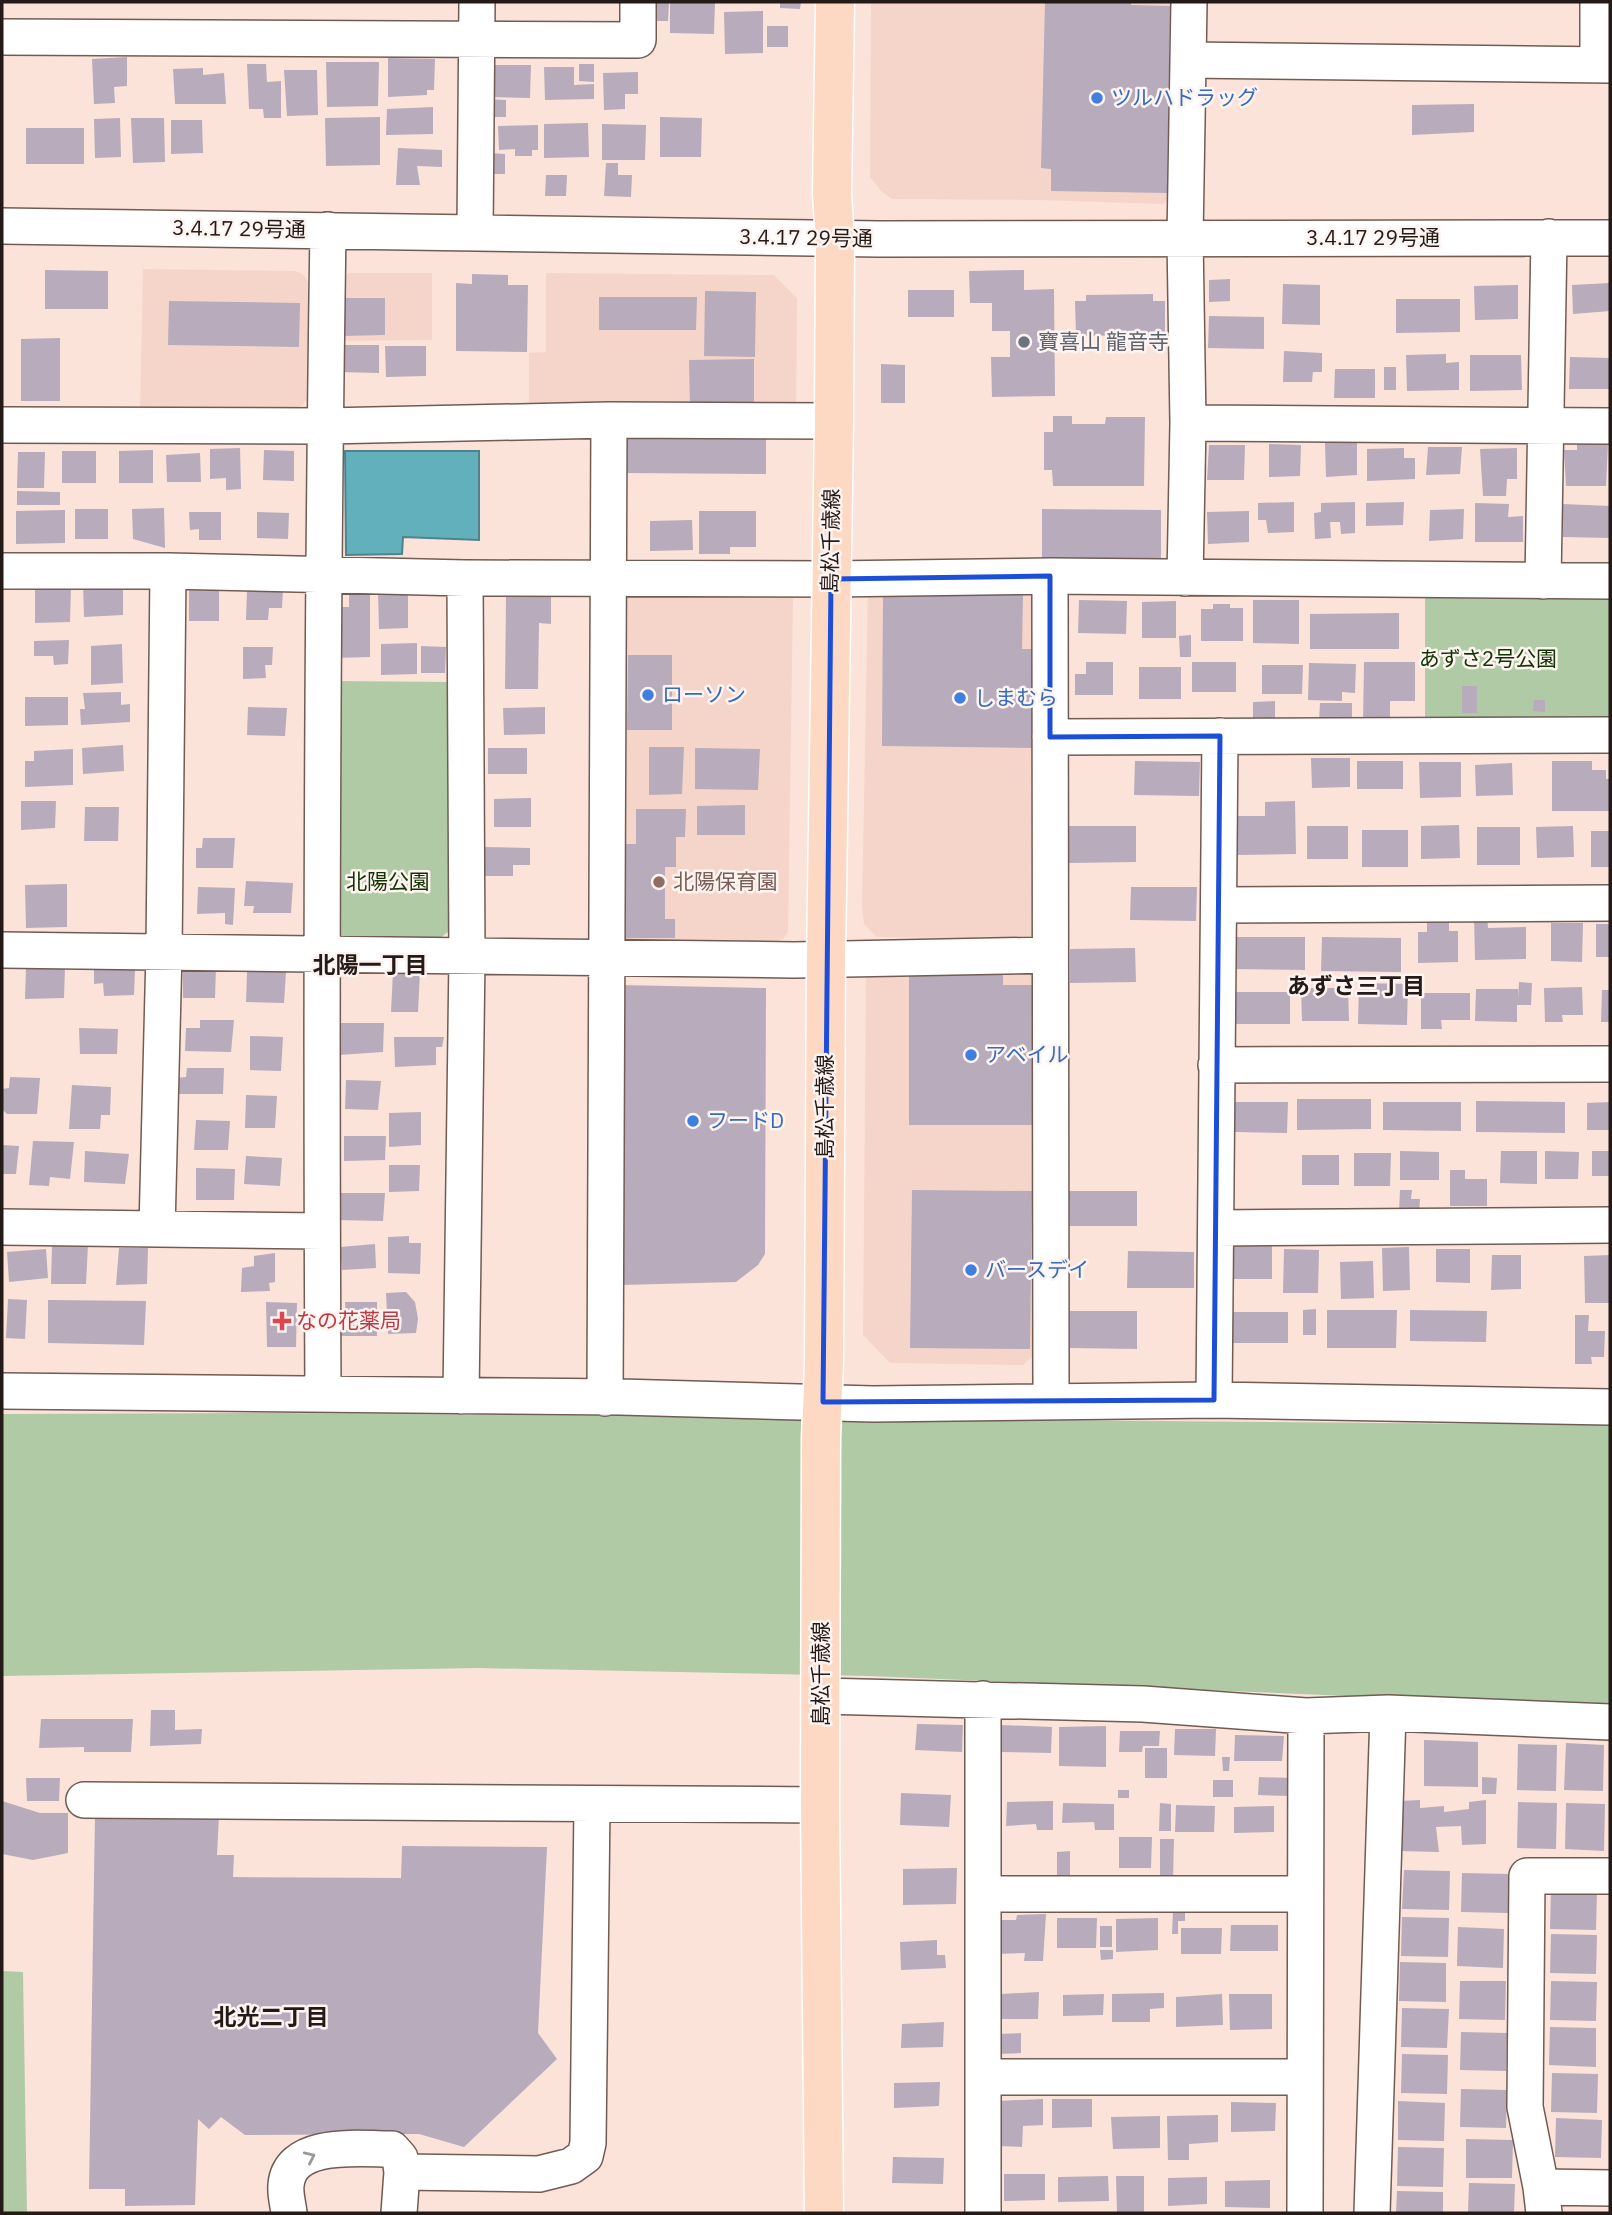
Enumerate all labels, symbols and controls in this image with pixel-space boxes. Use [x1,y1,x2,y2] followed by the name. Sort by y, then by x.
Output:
[1111,83,1258,111] place label: ツルハドラッグ
[1089,90,1105,106] marker: ツルハドラッグ
[172,213,306,243] street label: 3.4.17 29号通
[739,222,873,252] street label: 3.4.17 29号通
[1306,223,1440,251] street label: 3.4.17 29号通
[1038,327,1169,355] place label: 寶喜山 龍音寺
[1016,334,1032,350] marker: 寶喜山 龍音寺
[815,488,845,594] street label: 島松千歳線
[1419,644,1557,672] park label: あずさ2号公園
[662,680,746,708] place label: ローソン
[974,683,1058,711] place label: しまむら
[640,687,656,703] marker: ローソン
[952,690,968,706] marker: しまむら
[346,867,430,895] park label: 北陽公園
[673,867,778,895] place label: 北陽保育園
[651,874,667,890] marker: 北陽保育園
[313,949,428,979] district label: 北陽一丁目
[1287,970,1425,1000] district label: あずさ三丁目
[985,1040,1069,1068] place label: アベイル
[963,1047,979,1063] marker: アベイル
[810,1055,838,1160] street label: 島松千歳線
[707,1106,784,1134] place label: フードD
[685,1113,701,1129] marker: フードD
[985,1255,1089,1283] place label: バースデイ
[963,1262,979,1278] marker: バースデイ
[296,1306,401,1334] place label: なの花薬局
[274,1313,290,1329] marker: なの花薬局
[806,1622,834,1727] street label: 島松千歳線
[214,2001,329,2031] district label: 北光二丁目
[303,2151,315,2165] one-way arrow

